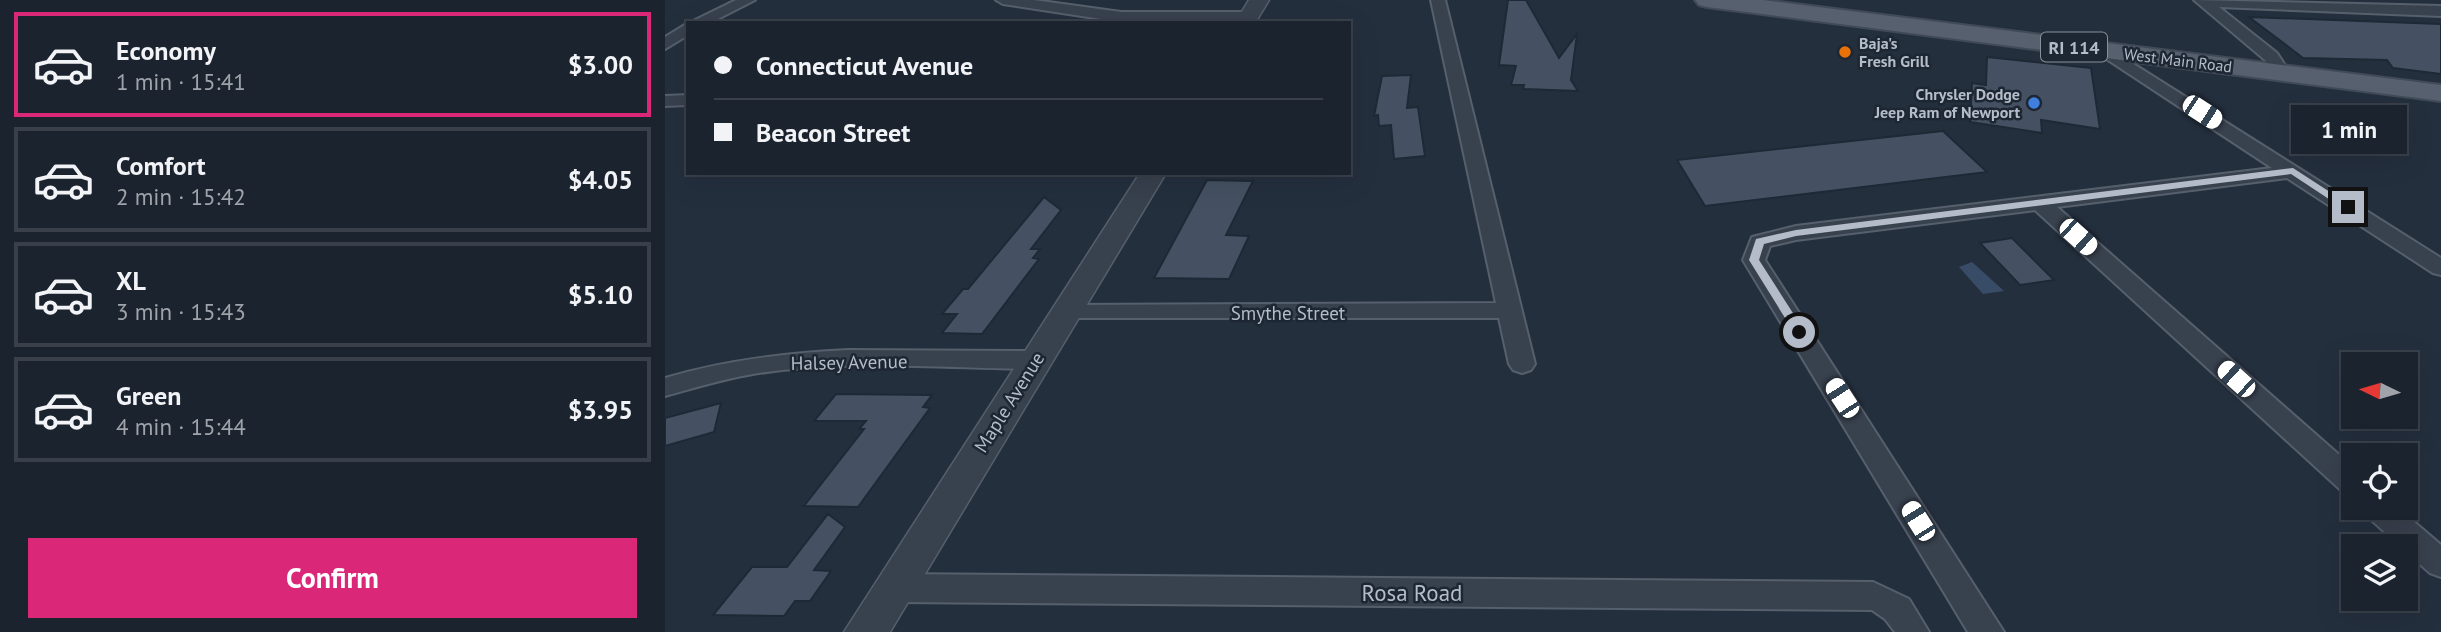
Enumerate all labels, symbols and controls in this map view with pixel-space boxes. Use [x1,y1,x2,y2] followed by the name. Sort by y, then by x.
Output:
[2041,32,2107,62] road number: RI 114
[32,33,95,96] icon: car
[1859,33,1930,71] place label: Baja's Fresh Grill
[116,34,216,67] text: Economy
[2123,43,2233,77] street label: West Main Road
[1837,44,1853,60] marker: Baja's Fresh Grill
[568,48,633,81] text: $3.00
[756,49,973,82] text: Connecticut Avenue
[116,67,246,96] text: 1 min · 15:41
[1874,84,2020,122] place label: Chrysler Dodge Jeep Ram of Newport
[2179,92,2226,132] car
[2026,95,2042,111] marker: Chrysler Dodge Jeep Ram of Newport
[2290,106,2406,154] callout: 1 min
[2321,115,2377,144] text: 1 min
[756,116,910,149] text: Beacon Street
[32,148,95,211] icon: car
[116,149,206,182] text: Comfort
[568,163,633,196] text: $4.05
[116,182,246,211] text: 2 min · 15:42
[2332,191,2364,223] route end
[2056,215,2101,259] car
[32,263,95,326] icon: car
[116,264,146,297] text: XL
[568,278,633,311] text: $5.10
[116,297,246,326] text: 3 min · 15:43
[1231,301,1346,325] street label: Smythe Street
[1783,316,1815,348] route start
[969,347,1049,457] street label: Maple Avenue
[790,349,908,375] street label: Halsey Avenue
[2341,352,2419,429] north arrow
[2341,352,2418,611] map controls
[2214,357,2259,401] car
[1822,375,1863,421] car
[32,378,95,441] icon: car
[116,379,181,412] text: Green
[568,393,633,426] text: $3.95
[116,412,246,441] text: 4 min · 15:44
[2341,443,2418,520] button: locate
[1898,498,1939,544] car
[2341,534,2418,611] button: layers
[28,538,637,618] button: Confirm
[1362,578,1462,607] street label: Rosa Road

